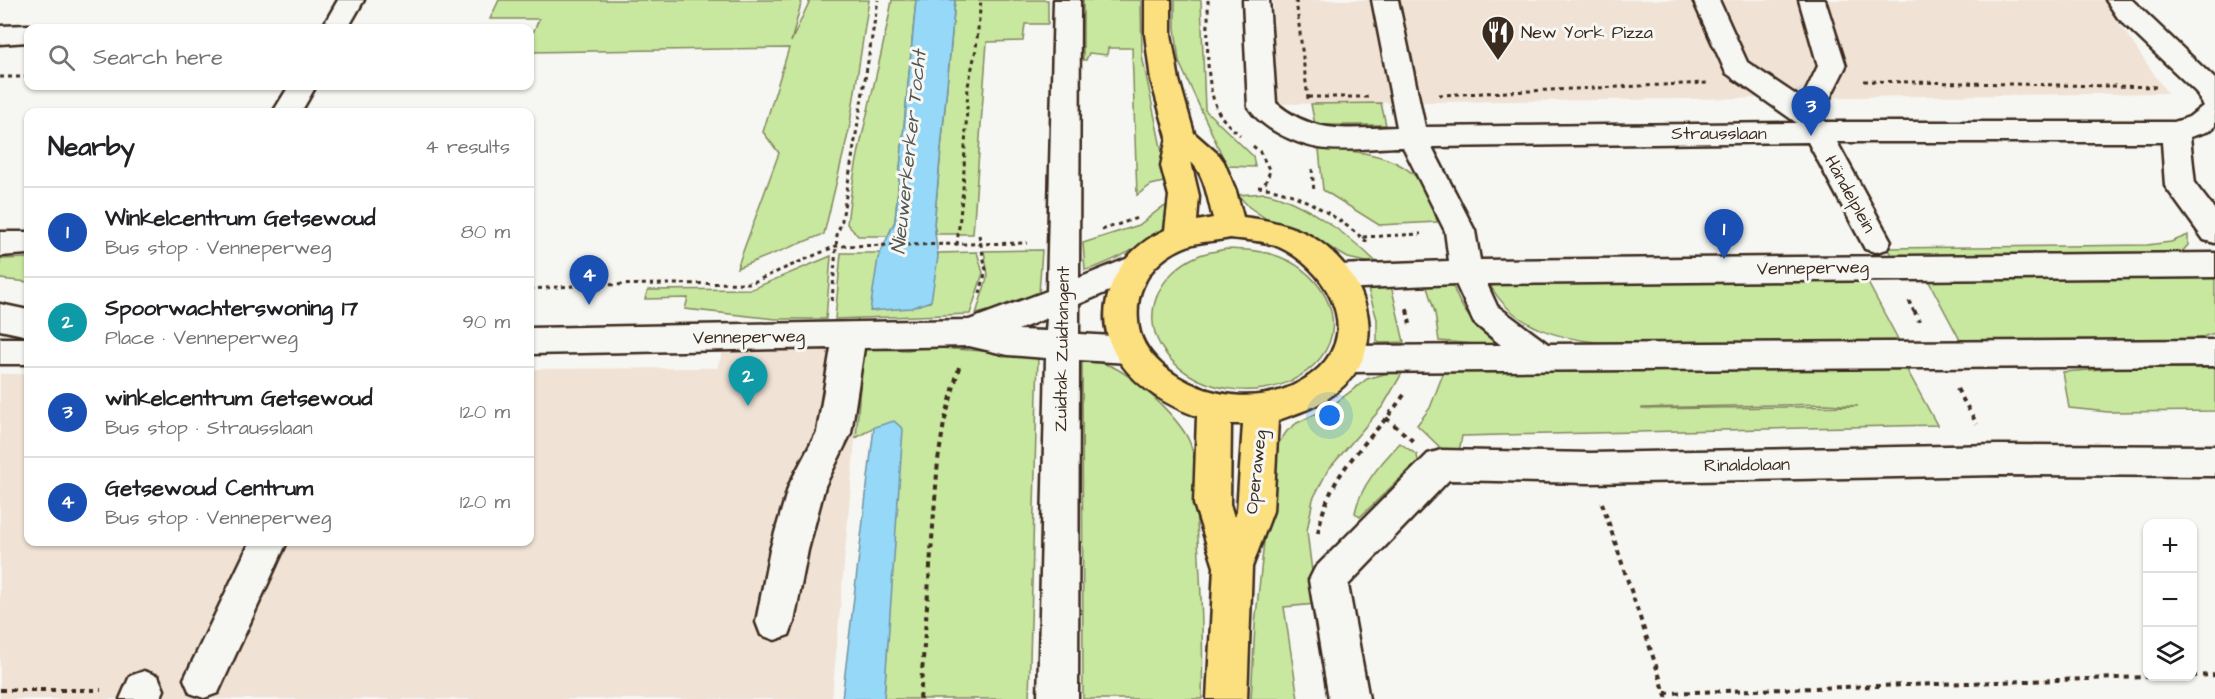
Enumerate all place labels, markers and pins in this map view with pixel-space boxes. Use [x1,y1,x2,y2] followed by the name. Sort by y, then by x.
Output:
[1480,14,1516,61] restaurant icon: New York Pizza
[1521,20,1653,45] place label: New York Pizza
[1792,86,1830,136] pin: 3
[1704,210,1744,259] pin: 1
[570,256,608,305] pin: 4
[728,356,768,406] pin: 2

